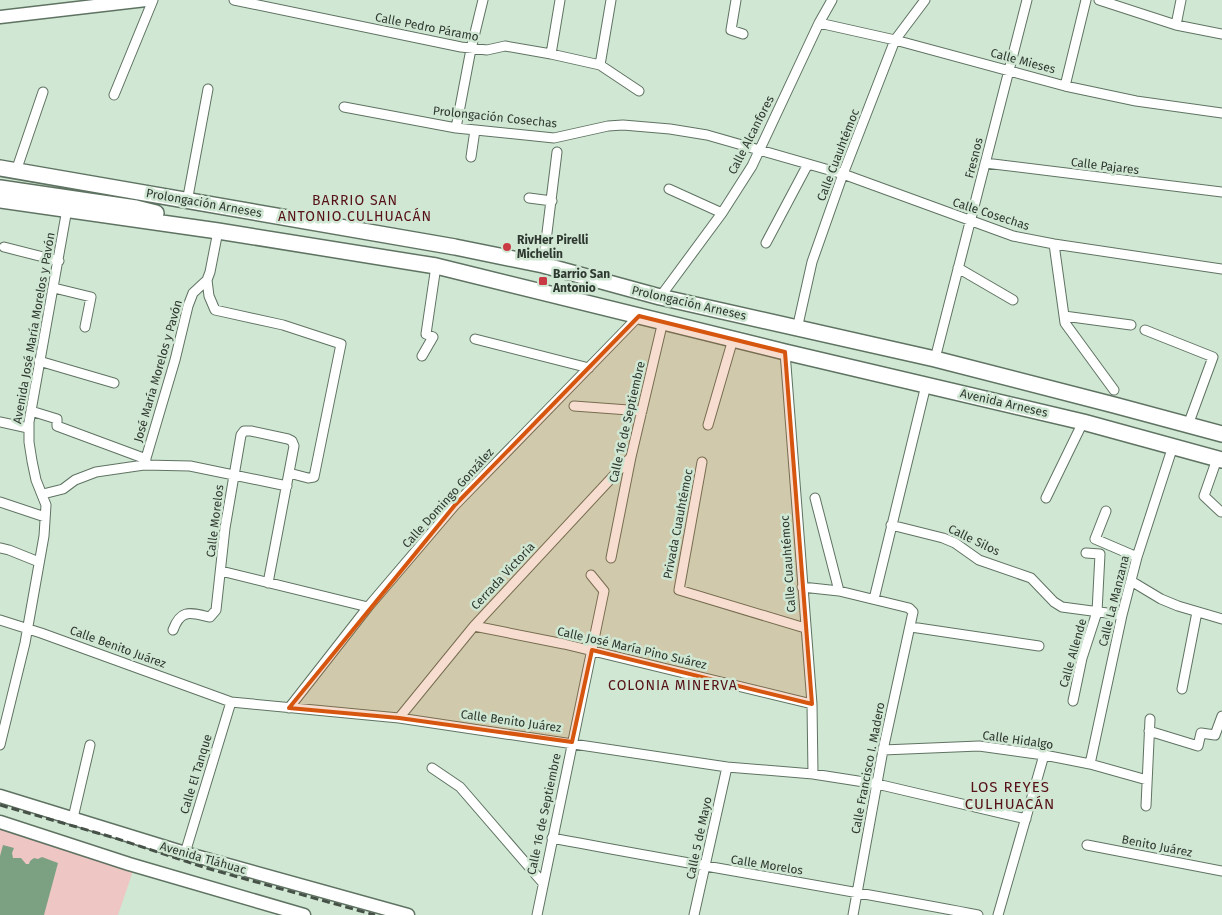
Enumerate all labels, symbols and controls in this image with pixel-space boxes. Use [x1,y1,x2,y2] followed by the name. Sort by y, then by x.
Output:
[374,10,480,44] street label: Calle Pedro Páramo
[989,46,1057,76] street label: Calle Mieses
[725,93,777,177] street label: Calle Alcanfores
[432,104,558,131] street label: Prolongación Cosechas
[814,107,862,203] street label: Calle Cuauhtémoc
[962,136,986,180] street label: Fresnos
[1070,155,1140,177] street label: Calle Pajares
[145,186,263,220] street label: Prolongación Arneses
[278,192,432,225] district label: BARRIO SAN ANTONIO CULHUACÁN
[951,195,1032,233] street label: Calle Cosechas
[10,231,58,425] street label: Avenida José María Morelos y Pavón
[517,233,588,261] place label: RivHer Pirelli Michelin
[501,241,513,253] marker: RivHer Pirelli Michelin
[552,267,610,295] place label: Barrio San Antonio
[537,275,549,287] marker: Barrio San Antonio
[630,283,748,323] street label: Prolongación Arneses
[131,298,185,444] street label: José María Morelos y Pavón
[606,360,648,484] street label: Calle 16 de Septiembre
[959,386,1050,420] street label: Avenida Arneses
[399,445,497,551] street label: Calle Domingo González
[660,468,696,580] street label: Privada Cuauhtémoc
[204,484,226,558] street label: Calle Morelos
[778,515,798,613] street label: Calle Cuauhtémoc
[946,521,1002,559] street label: Calle Silos
[468,539,538,613] street label: Cerrada Victoria
[1096,554,1132,648] street label: Calle La Manzana
[1057,617,1089,689] street label: Calle Allende
[68,623,168,671] street label: Calle Benito Juárez
[556,624,708,672] street label: Calle José María Pino Suárez
[608,677,738,694] district label: COLONIA MINERVA
[848,701,888,835] street label: Calle Francisco I. Madero
[460,707,562,735] street label: Calle Benito Juárez
[982,728,1054,752] street label: Calle Hidalgo
[177,732,215,816] street label: Calle El Tanque
[524,752,564,876] street label: Calle 16 de Septiembre
[965,778,1055,813] district label: LOS REYES CULHUACÁN
[683,795,715,881] street label: Calle 5 de Mayo
[1120,832,1194,860] street label: Benito Juárez
[158,839,248,877] street label: Avenida Tláhuac
[730,852,804,878] street label: Calle Morelos

